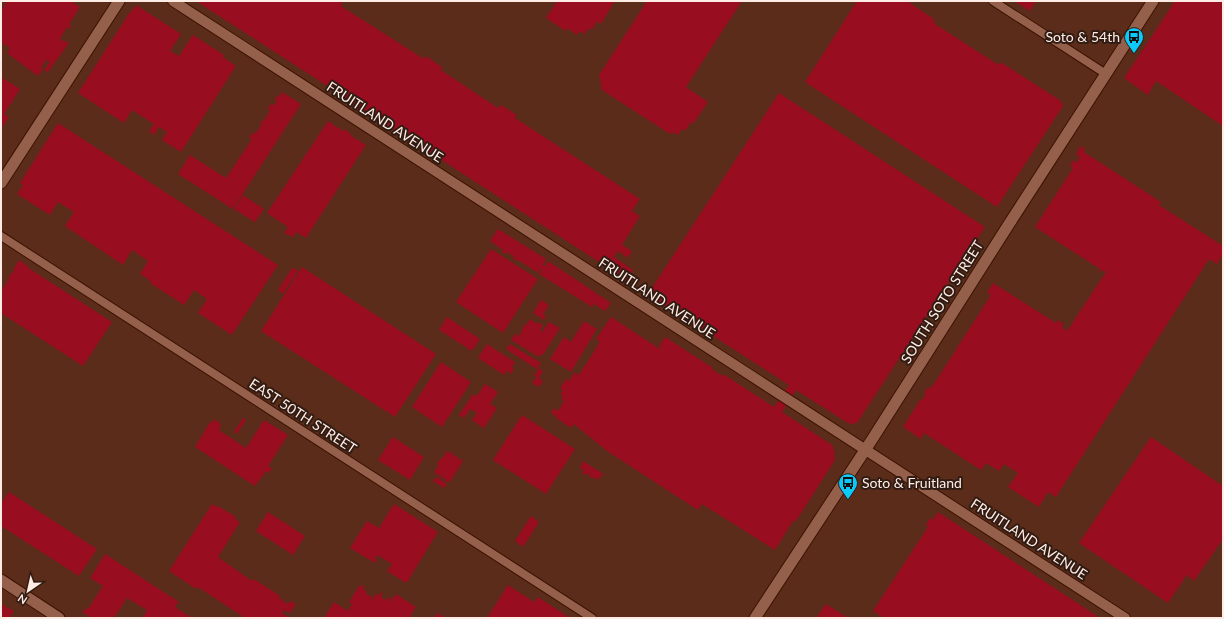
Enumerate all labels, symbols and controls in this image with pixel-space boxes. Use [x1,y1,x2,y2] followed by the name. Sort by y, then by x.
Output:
[1123,26,1145,54] bus stop icon: Soto & 54th
[1046,28,1120,45] place label: Soto & 54th
[324,78,447,166] street label: FRUITLAND AVENUE
[897,237,987,366] street label: SOUTH SOTO STREET
[596,254,719,342] street label: FRUITLAND AVENUE
[246,375,361,457] street label: EAST 50TH STREET
[837,472,859,500] bus stop icon: Soto & Fruitland
[862,474,962,491] place label: Soto & Fruitland
[968,495,1091,583] street label: FRUITLAND AVENUE
[8,571,48,611] north arrow
[15,592,29,607] text: N

